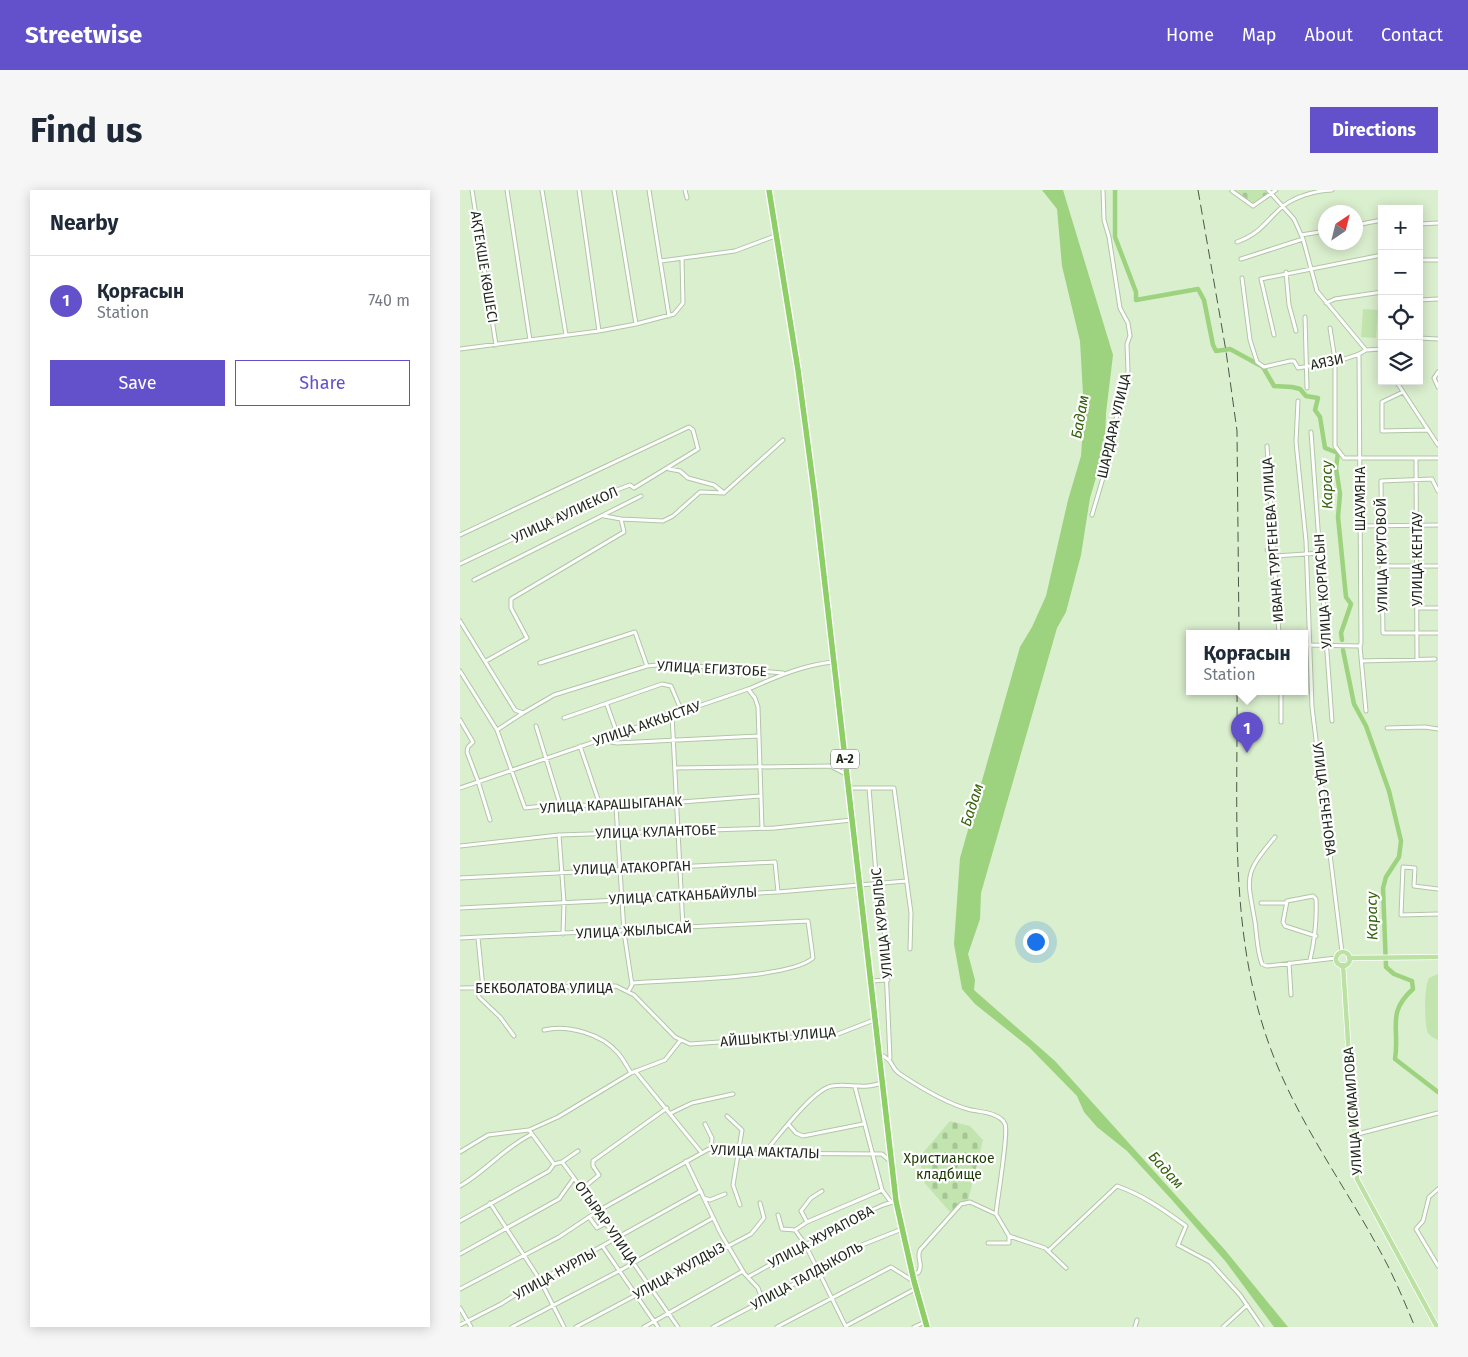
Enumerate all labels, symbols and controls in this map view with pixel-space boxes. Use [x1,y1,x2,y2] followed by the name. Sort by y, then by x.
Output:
[25,21,142,49] text: Streetwise
[1166,24,1214,46] text: Home
[1242,24,1276,46] text: Map
[1304,24,1353,46] text: About
[1381,24,1443,46] text: Contact
[1310,107,1438,153] button: Directions
[30,109,142,151] text: Find us
[1318,205,1363,250] north arrow
[1378,205,1423,385] map controls
[1378,205,1423,250] button: +
[50,210,118,236] text: Nearby
[467,210,501,324] street label: АҚТЕКШЕ КӨШЕСІ
[1378,250,1423,295] button: −
[97,280,184,303] text: Қорғасын
[62,291,70,310] text: 1
[368,291,410,310] text: 740 m
[1378,295,1423,340] button: locate
[97,303,149,322] text: Station
[1378,340,1423,385] button: layers
[1309,350,1345,374] street label: АЯЗИ
[50,360,225,406] button: Save
[235,360,410,406] button: Share
[1094,372,1134,480] street label: ШАРДАРА УЛИЦА
[1067,394,1093,440] water label: Бадам
[1259,457,1287,623] street label: ИВАНА ТУРГЕНЕВА УЛИЦА
[1318,460,1336,510] water label: Карасу
[1352,466,1369,532] street label: ШАУМЯНА
[509,483,621,547] street label: УЛИЦА АУЛИЕКОЛ
[1373,498,1391,612] street label: УЛИЦА КРУГОВОЙ
[1409,511,1426,606] street label: УЛИЦА КЕНТАУ
[1310,533,1336,649] street label: УЛИЦА КОРГАСЫН
[1186,630,1308,695] popup
[1203,642,1291,665] text: Қорғасын
[656,658,768,680] street label: УЛИЦА ЕГИЗТОБЕ
[1203,665,1256,684] text: Station
[591,697,703,750] street label: УЛИЦА АККЫСТАУ
[1231,712,1263,753] pin: 1
[1309,741,1339,857] street label: УЛИЦА СЕЧЕНОВА
[831,750,859,768] road number: A-2
[957,781,987,829] water label: Бадам
[539,793,683,817] street label: УЛИЦА КАРАШЫГАНАК
[595,821,717,843] street label: УЛИЦА КУЛАНТОБЕ
[573,857,691,879] street label: УЛИЦА АТАКОРГАН
[868,867,896,979] street label: УЛИЦА КУРЫЛЫС
[608,884,758,908] street label: УЛИЦА САТКАНБАЙУЛЫ
[1363,891,1381,941] water label: Карасу
[576,919,692,943] street label: УЛИЦА ЖЫЛЫСАЙ
[1023,929,1049,955] your location
[475,980,613,997] street label: БЕКБОЛАТОВА УЛИЦА
[719,1023,837,1051] street label: АЙШЫКТЫ УЛИЦА
[1340,1046,1366,1176] street label: УЛИЦА ИСМАИЛОВА
[710,1142,820,1162] street label: УЛИЦА МАКТАЛЫ
[1145,1148,1187,1192] water label: Бадам
[903,1150,995,1183] park label: Христианское кладбище
[571,1178,641,1268] street label: ОТЫРАР УЛИЦА
[765,1202,877,1272] street label: УЛИЦА ЖУРАПОВА
[748,1238,866,1314] street label: УЛИЦА ТАЛДЫКОЛЬ
[630,1239,728,1303] street label: УЛИЦА ЖУЛДЫЗ
[511,1244,599,1304] street label: УЛИЦА НУРЛЫ

